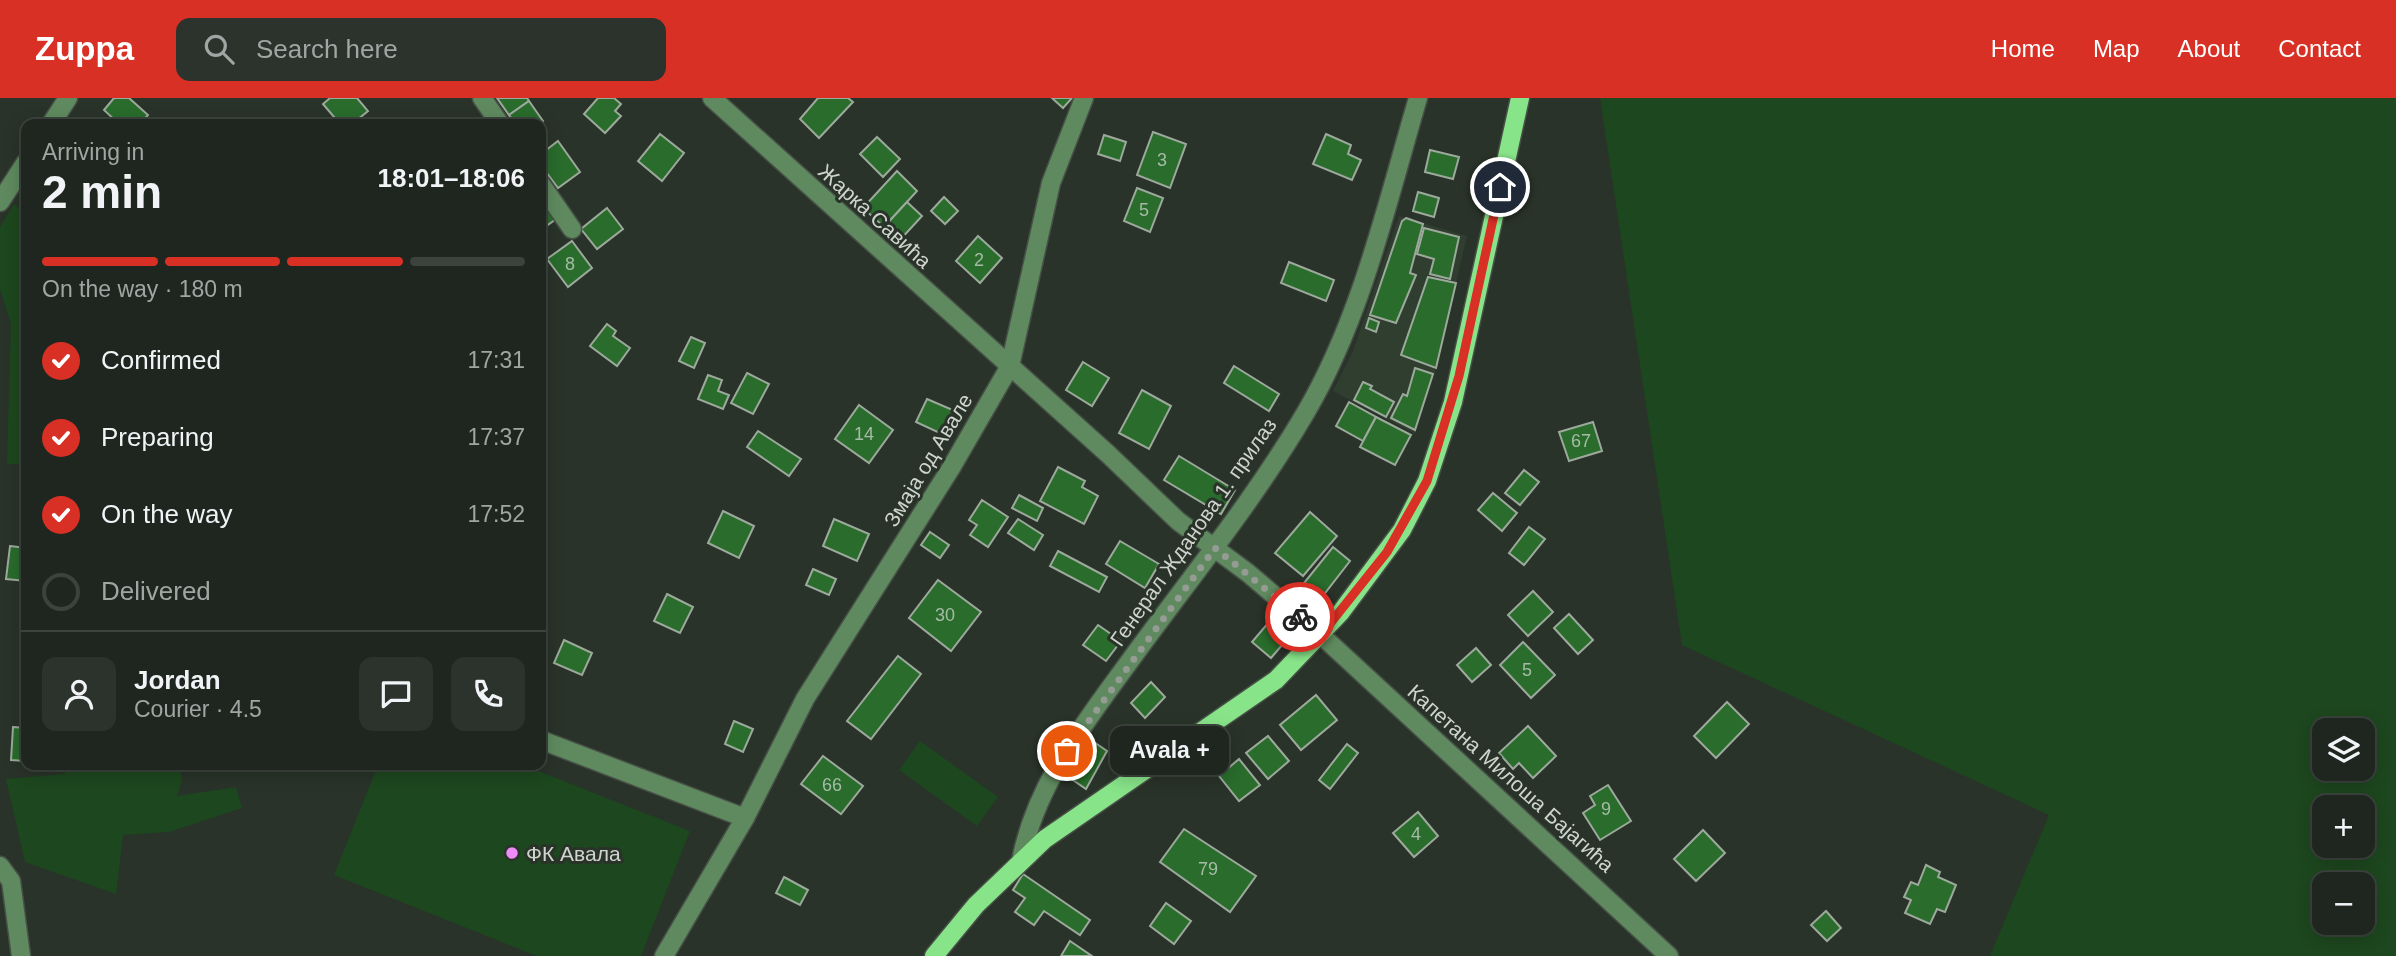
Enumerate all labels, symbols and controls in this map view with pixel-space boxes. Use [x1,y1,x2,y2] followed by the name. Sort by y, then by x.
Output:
[176,18,666,81] search box
[35,30,134,67] text: Zuppa
[200,30,238,68] icon: search
[256,34,398,64] text: Search here
[1991,35,2055,62] text: Home
[2093,35,2140,62] text: Map
[2178,35,2240,62] text: About
[2278,35,2361,62] text: Contact
[42,139,144,165] text: Arriving in
[1157,150,1167,170] house number: 3
[1470,157,1530,217] pin
[814,159,936,273] street label: Жарка Савића
[378,163,525,193] text: 18:01–18:06
[42,166,162,218] text: 2 min
[1481,168,1519,206] icon: home
[1139,200,1149,220] house number: 5
[974,250,984,270] house number: 2
[565,254,575,274] house number: 8
[42,276,243,302] text: On the way · 180 m
[42,342,80,380] icon: check
[101,345,221,375] text: Confirmed
[467,347,525,373] text: 17:31
[879,389,977,531] street label: Змаја од Авале
[1105,414,1281,650] street label: Генерал Жданова 1. прилаз
[42,419,80,457] icon: check
[101,422,214,452] text: Preparing
[467,424,525,450] text: 17:37
[854,424,874,444] house number: 14
[1571,431,1591,451] house number: 67
[42,496,80,534] icon: check
[101,499,233,529] text: On the way
[467,501,525,527] text: 17:52
[101,576,211,606] text: Delivered
[1265,582,1335,652] courier
[1281,598,1319,636] icon: bike
[935,605,955,625] house number: 30
[42,657,116,731] button: person
[359,657,433,731] button: chat
[451,657,525,731] button: phone
[1522,660,1532,680] house number: 5
[134,665,221,695] text: Jordan
[1403,680,1619,877] street label: Капетана Милоша Бајагића
[134,696,262,722] text: Courier · 4.5
[2312,718,2375,935] map controls
[2312,718,2375,781] button: layers
[1037,721,1097,781] pin
[1109,726,1228,776] callout: Avala +
[1048,732,1086,770] icon: bag
[1129,737,1210,763] text: Avala +
[822,775,842,795] house number: 66
[2312,795,2375,858] button: +
[1601,799,1611,819] house number: 9
[1411,824,1421,844] house number: 4
[526,842,621,865] place label: ФК Авала
[504,845,520,861] marker: ФК Авала
[1198,859,1218,879] house number: 79
[2312,872,2375,935] button: −

